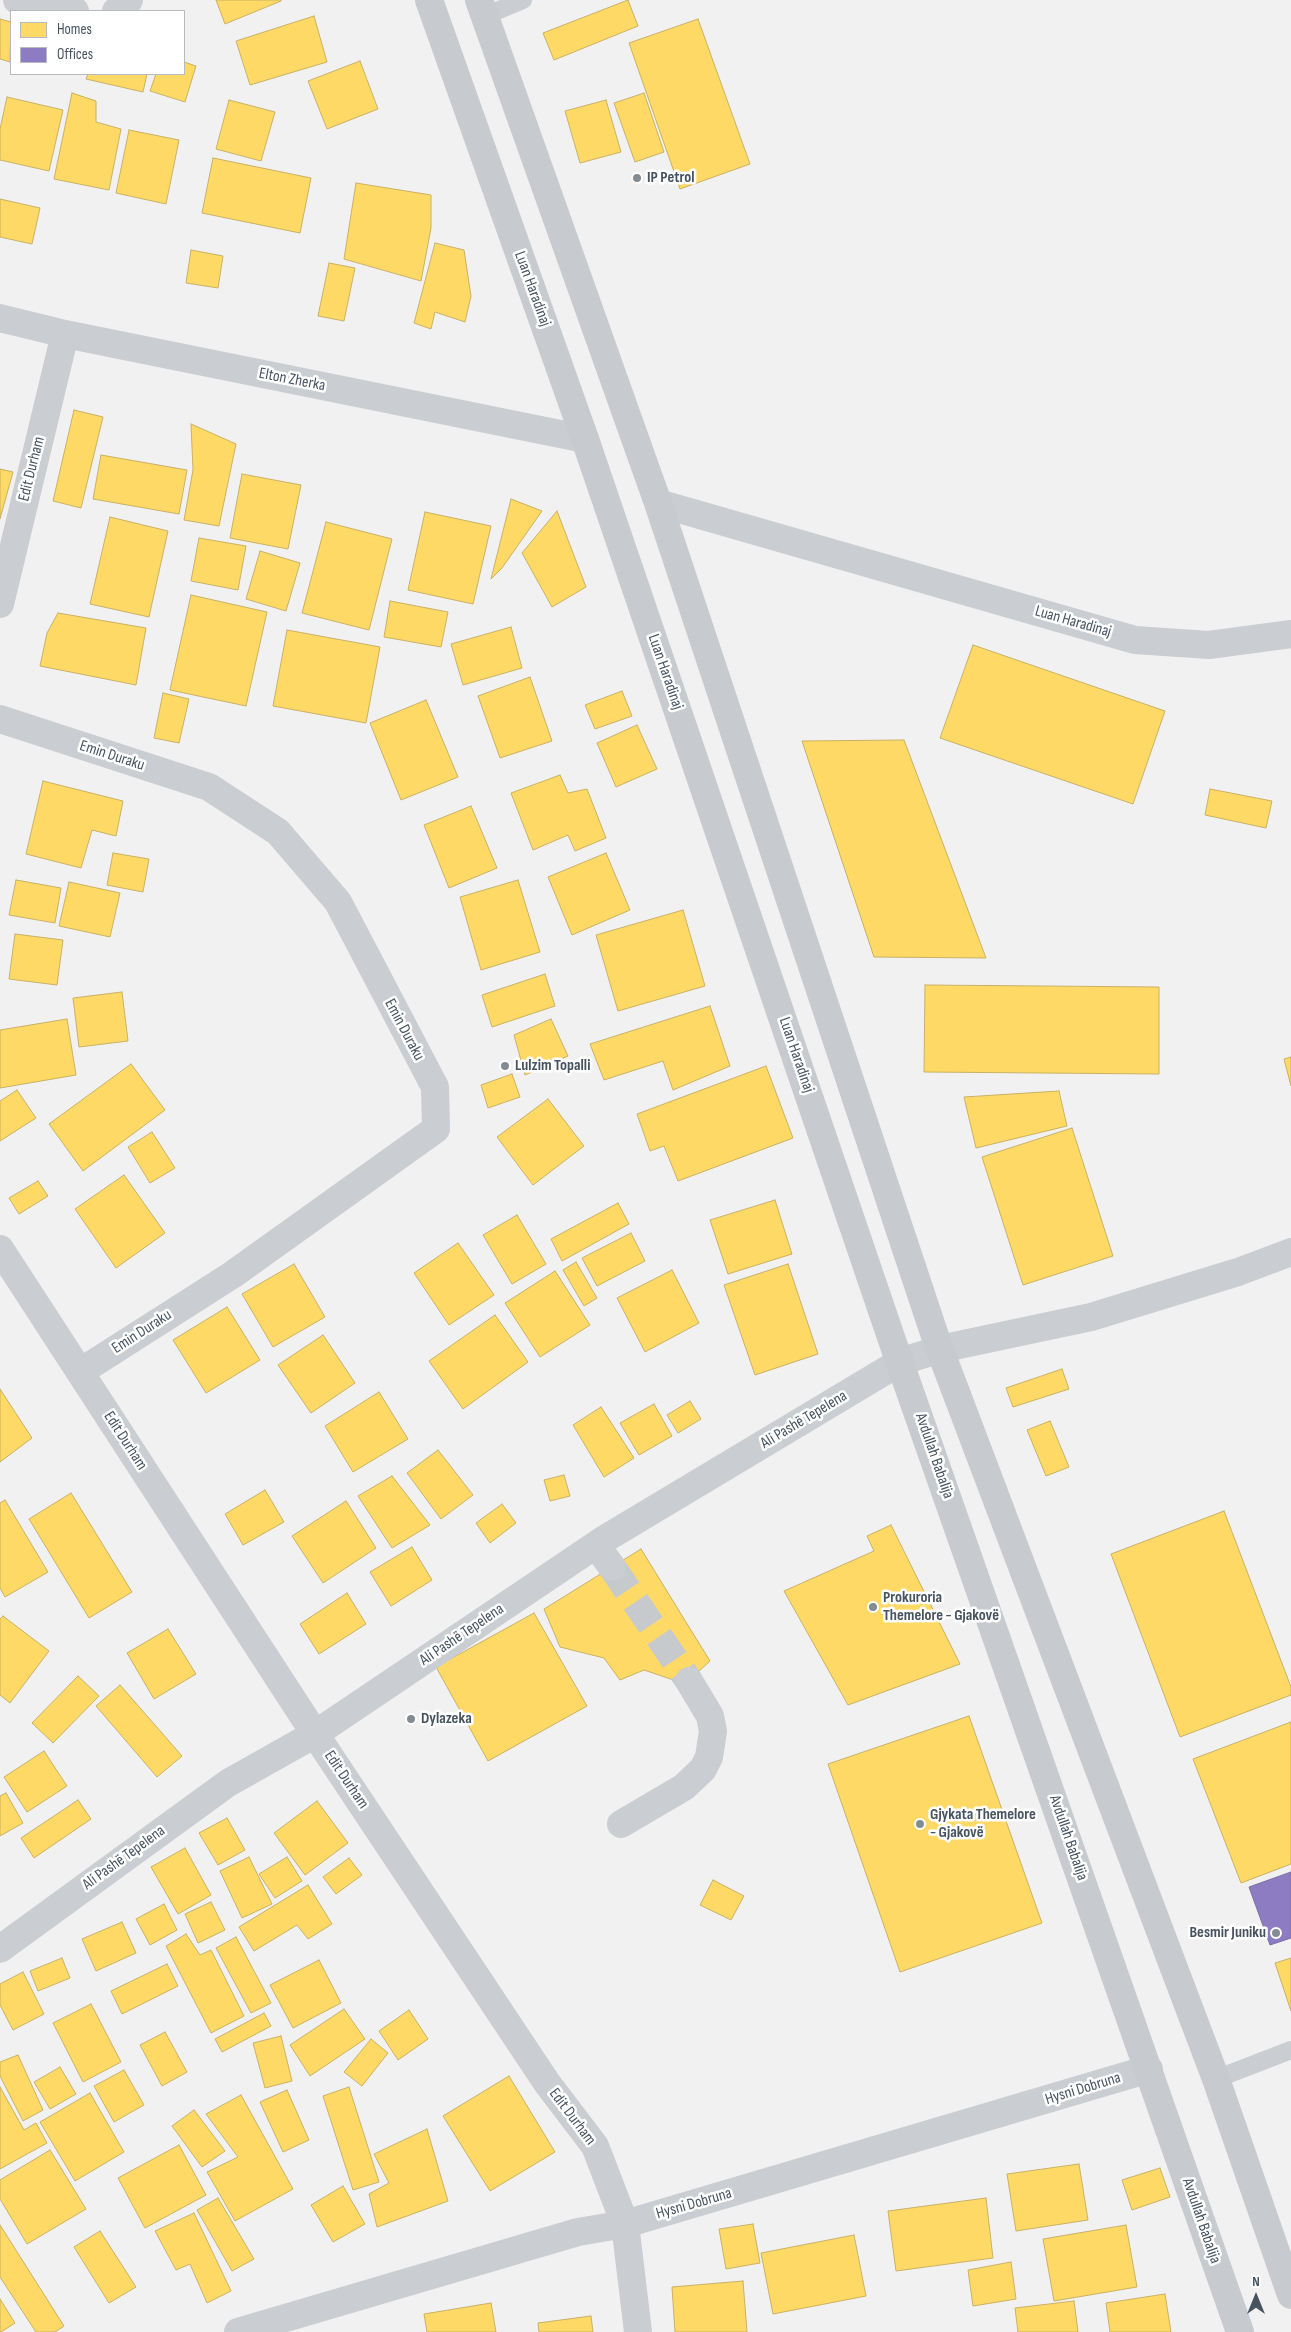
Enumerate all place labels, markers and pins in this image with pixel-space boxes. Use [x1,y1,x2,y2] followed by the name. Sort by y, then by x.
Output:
[647,168,695,188] place label: IP Petrol
[631,172,643,184] marker: IP Petrol
[515,1056,590,1076] place label: Lulzim Topalli
[499,1060,511,1072] marker: Lulzim Topalli
[883,1588,999,1626] place label: Prokuroria Themelore - Gjakovë
[867,1601,879,1613] marker: Prokuroria Themelore - Gjakovë
[421,1709,472,1729] place label: Dylazeka
[405,1713,417,1725] marker: Dylazeka
[930,1805,1036,1843] place label: Gjykata Themelore - Gjakovë
[914,1818,926,1830] marker: Gjykata Themelore - Gjakovë
[1189,1923,1266,1943] place label: Besmir Juniku
[1270,1927,1282,1939] marker: Besmir Juniku

